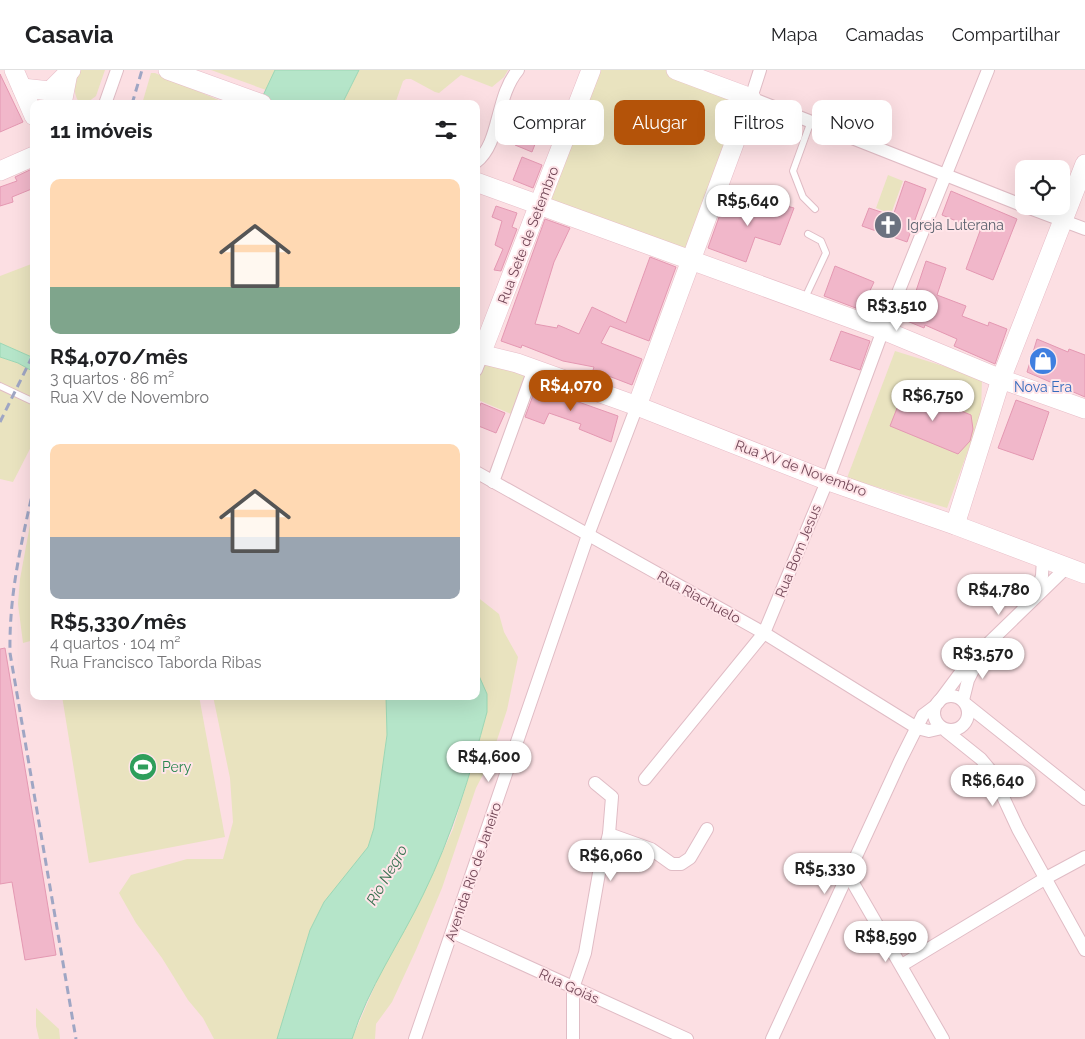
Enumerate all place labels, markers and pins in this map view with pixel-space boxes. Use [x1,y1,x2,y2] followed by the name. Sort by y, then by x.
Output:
[702,184,794,227] pin: R$5,640
[873,210,903,240] church icon: Igreja Luterana
[907,217,1004,233] place label: Igreja Luterana
[851,290,943,332] pin: R$3,510
[1028,346,1058,376] shop icon: Nova Era
[525,370,617,412] pin: R$4,070
[1014,379,1072,395] place label: Nova Era
[887,380,979,422] pin: R$6,750
[953,574,1045,616] pin: R$4,780
[937,638,1029,680] pin: R$3,570
[443,740,535,783] pin: R$4,600
[128,752,158,782] sports icon: Pery
[162,759,192,775] place label: Pery
[947,764,1039,807] pin: R$6,640
[565,840,657,882] pin: R$6,060
[779,852,871,895] pin: R$5,330
[840,920,932,963] pin: R$8,590

